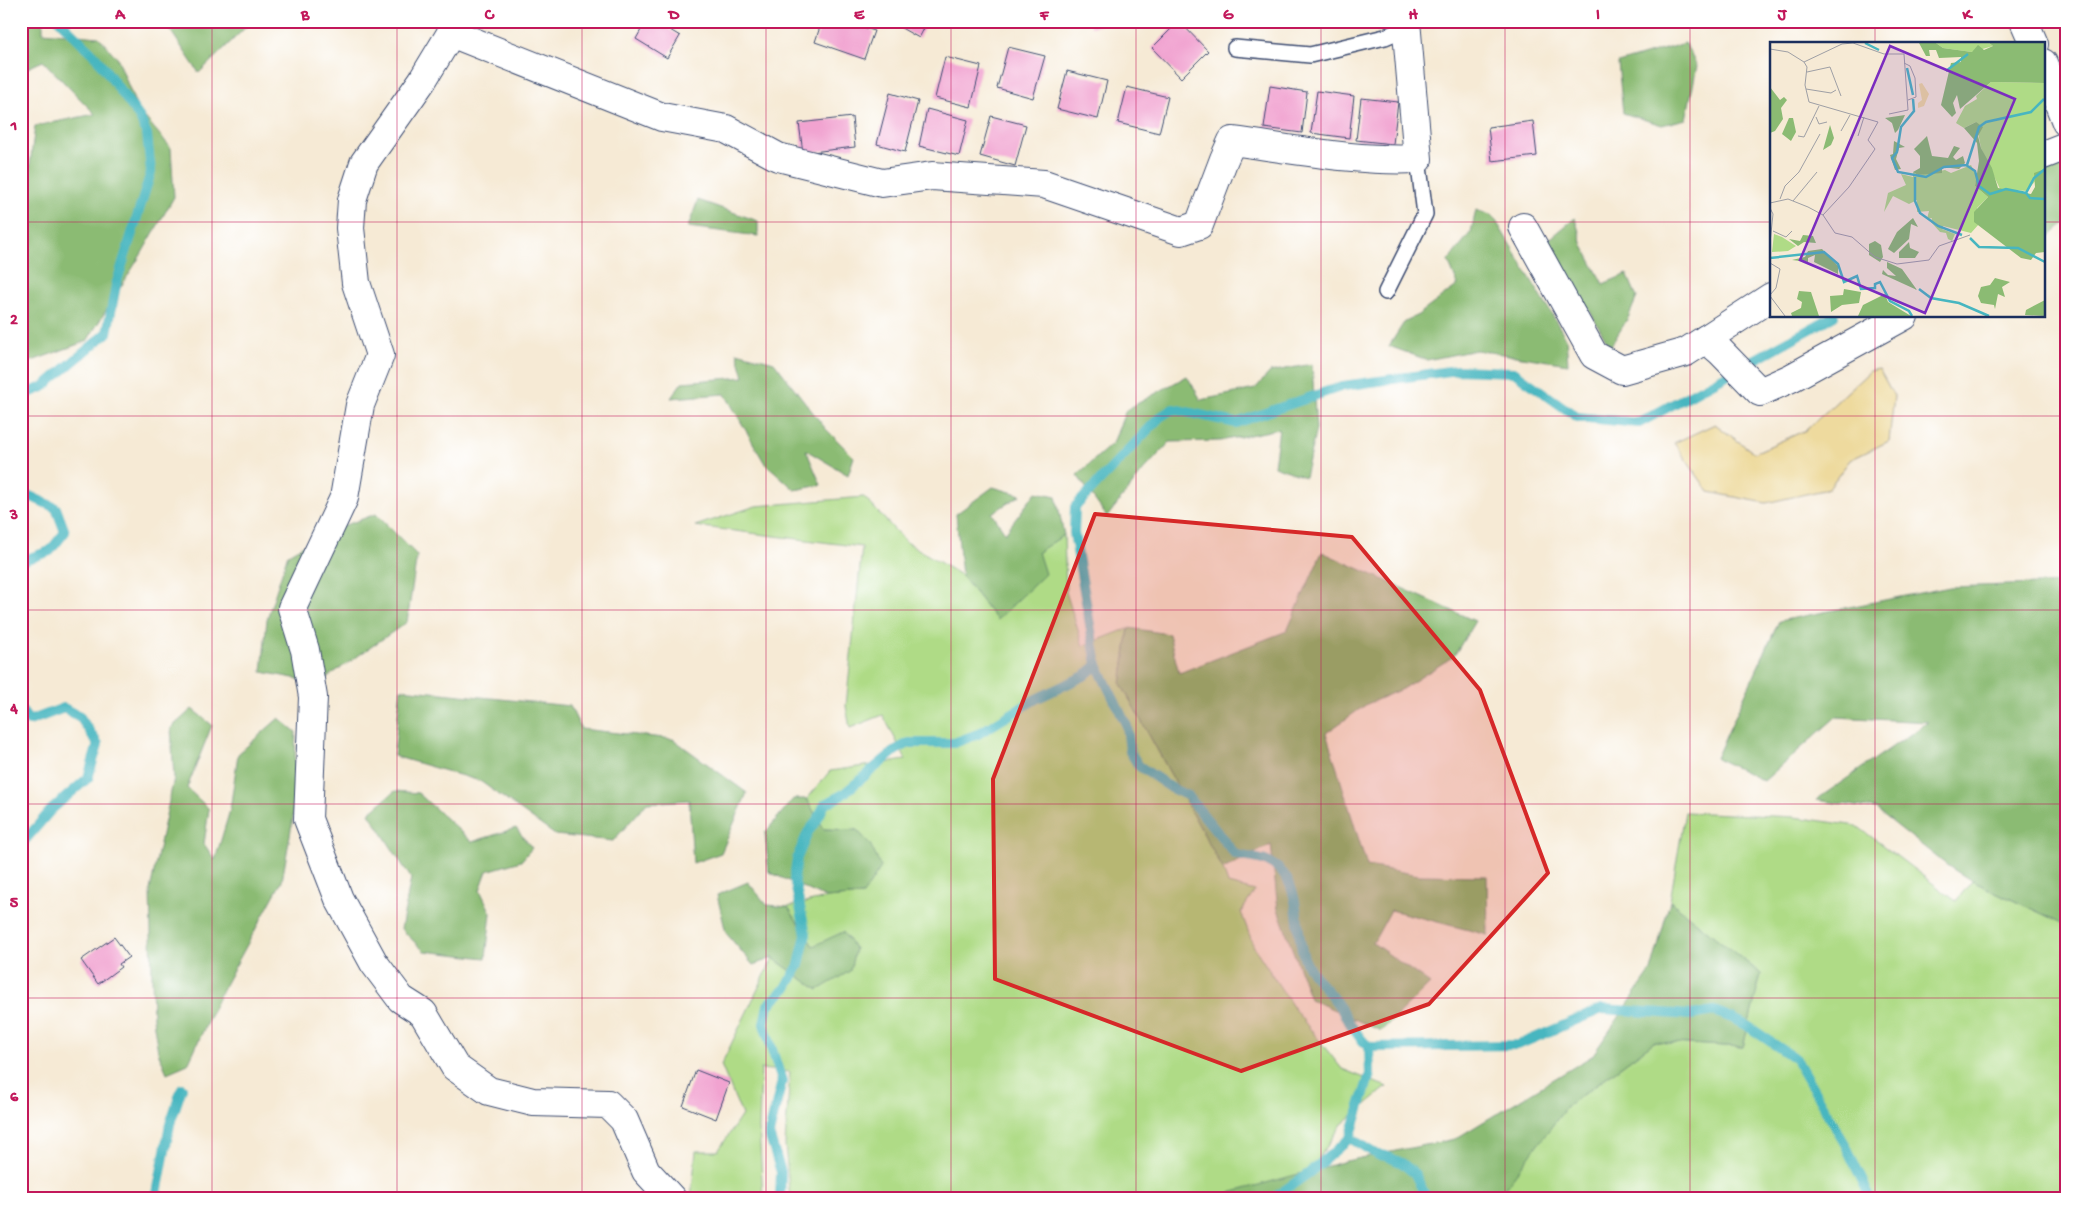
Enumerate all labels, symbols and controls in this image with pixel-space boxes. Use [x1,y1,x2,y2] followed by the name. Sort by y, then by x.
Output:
[114,7,126,26] text: A
[300,7,310,26] text: B
[484,7,495,26] text: C
[667,7,680,26] text: D
[854,7,865,26] text: E
[1039,7,1050,26] text: F
[1223,7,1234,26] text: G
[1408,7,1418,26] text: H
[1596,7,1600,26] text: I
[1777,7,1788,26] text: J
[1962,7,1974,26] text: K
[1770,42,2044,318] inset map
[10,118,17,137] text: 1
[10,312,18,331] text: 2
[9,507,18,526] text: 3
[9,701,18,720] text: 4
[10,895,19,914] text: 5
[10,1089,19,1108] text: 6

